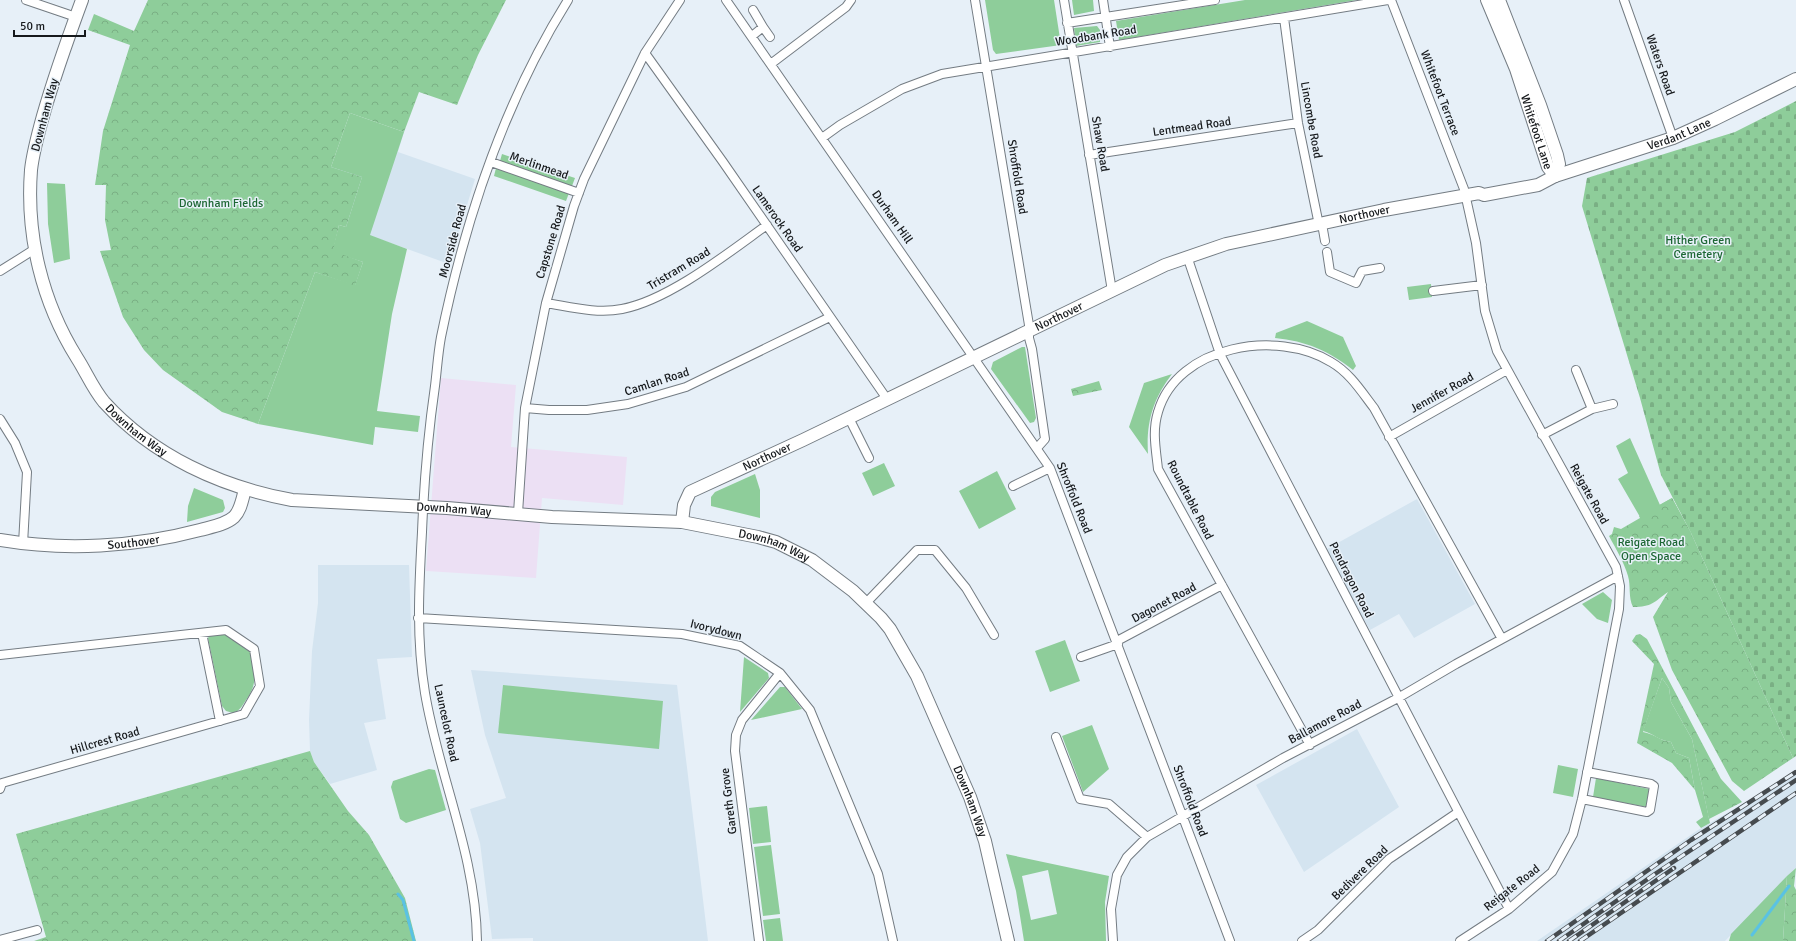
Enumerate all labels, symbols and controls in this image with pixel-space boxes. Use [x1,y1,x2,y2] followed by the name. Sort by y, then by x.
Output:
[14,12,85,38] scale bar
[20,19,45,34] text: 50 m
[1054,22,1138,50] street label: Woodbank Road
[1643,32,1677,98] street label: Waters Road
[1417,48,1463,138] street label: Whitefoot Terrace
[28,76,62,153] street label: Downham Way
[1297,80,1325,160] street label: Lincombe Road
[1517,92,1556,171] street label: Whitefoot Lane
[1152,114,1232,140] street label: Lentmead Road
[1645,114,1713,153] street label: Verdant Lane
[1088,115,1112,173] street label: Shaw Road
[1004,139,1030,215] street label: Shroffold Road
[508,149,570,183] street label: Merlinmead
[748,183,806,255] street label: Lamerock Road
[868,187,916,247] street label: Durham Hill
[179,196,263,211] park label: Downham Fields
[1338,201,1392,227] street label: Northover
[436,202,470,280] street label: Moorside Road
[533,203,569,281] street label: Capstone Road
[1665,233,1731,262] park label: Hither Green Cemetery
[645,244,713,294] street label: Tristram Road
[1032,298,1086,334] street label: Northover
[623,364,691,400] street label: Camlan Road
[1408,369,1476,417] street label: Jennifer Road
[102,401,170,460] street label: Downham Way
[740,439,794,474] street label: Northover
[1164,458,1216,542] street label: Roundtable Road
[1053,460,1095,536] street label: Shroffold Road
[1566,461,1612,527] street label: Reigate Road
[416,499,492,519] street label: Downham Way
[737,526,813,565] street label: Downham Way
[107,531,161,553] street label: Southover
[1617,535,1685,564] park label: Reigate Road Open Space
[1325,540,1377,620] street label: Pendragon Road
[1129,580,1199,626] street label: Dagonet Road
[688,616,744,644] street label: Ivorydown
[430,683,462,763] street label: Launcelot Road
[1286,696,1364,748] street label: Ballamore Road
[68,724,142,758] street label: Hillcrest Road
[950,763,991,839] street label: Downham Way
[1169,763,1211,839] street label: Shroffold Road
[717,767,741,835] street label: Gareth Grove
[1329,842,1391,904] street label: Bedivere Road
[1481,861,1543,915] street label: Reigate Road

